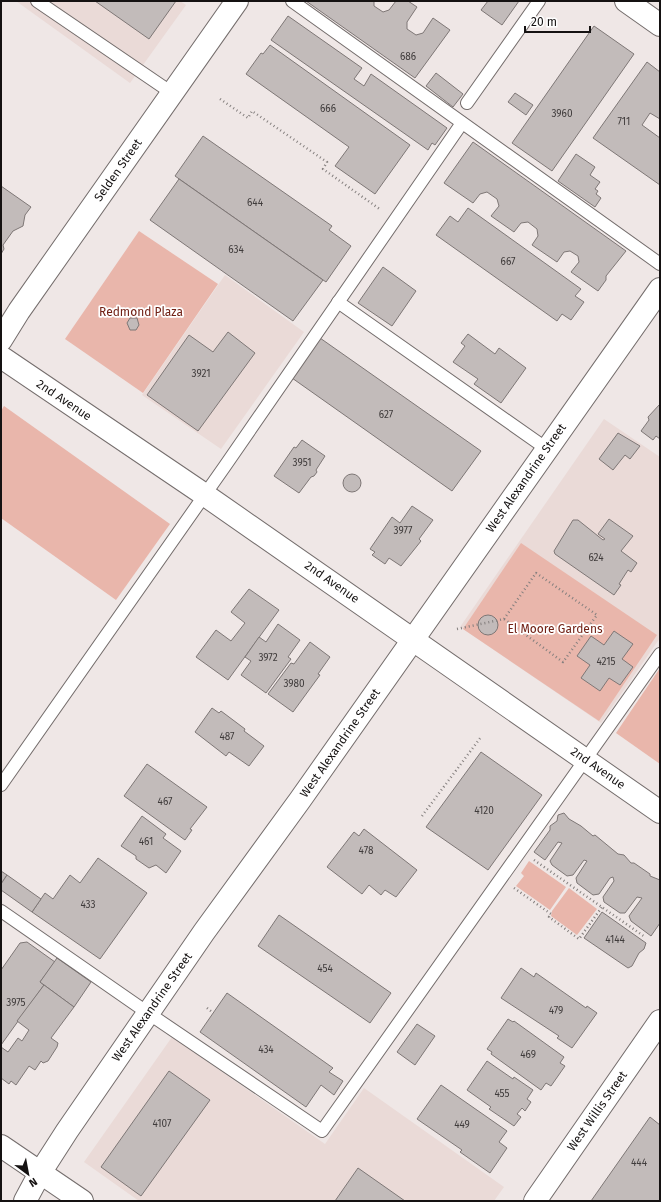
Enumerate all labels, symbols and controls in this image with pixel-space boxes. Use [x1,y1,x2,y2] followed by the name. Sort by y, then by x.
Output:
[525,8,590,34] scale bar
[531,15,557,29] text: 20 m
[400,51,416,63] house number: 686
[320,103,336,115] house number: 666
[551,108,573,120] house number: 3960
[618,116,630,128] house number: 711
[91,136,145,204] street label: Selden Street
[247,197,264,209] house number: 644
[228,244,244,256] house number: 634
[501,256,516,268] house number: 667
[99,305,183,319] park label: Redmond Plaza
[192,368,210,380] house number: 3921
[34,377,94,423] street label: 2nd Avenue
[379,409,394,421] house number: 627
[483,420,569,535] street label: West Alexandrine Street
[293,457,311,469] house number: 3951
[394,525,413,537] house number: 3977
[588,552,604,564] house number: 624
[302,558,362,606] street label: 2nd Avenue
[507,622,603,636] park label: El Moore Gardens
[258,652,278,664] house number: 3972
[596,656,616,668] house number: 4215
[283,678,305,690] house number: 3980
[297,685,383,800] street label: West Alexandrine Street
[219,731,235,743] house number: 487
[568,744,628,792] street label: 2nd Avenue
[158,796,173,808] house number: 467
[474,805,494,817] house number: 4120
[139,836,153,848] house number: 461
[359,845,374,857] house number: 478
[80,899,96,911] house number: 433
[605,934,626,946] house number: 4144
[109,949,195,1064] street label: West Alexandrine Street
[317,963,333,975] house number: 454
[6,997,26,1009] house number: 3975
[549,1005,563,1017] house number: 479
[258,1044,274,1056] house number: 434
[520,1049,536,1061] house number: 469
[564,1068,630,1154] street label: West Willis Street
[494,1088,510,1100] house number: 455
[153,1118,172,1130] house number: 4107
[454,1119,470,1131] house number: 449
[8,1154,48,1194] north arrow
[631,1157,648,1169] house number: 444
[26,1175,40,1190] text: N

